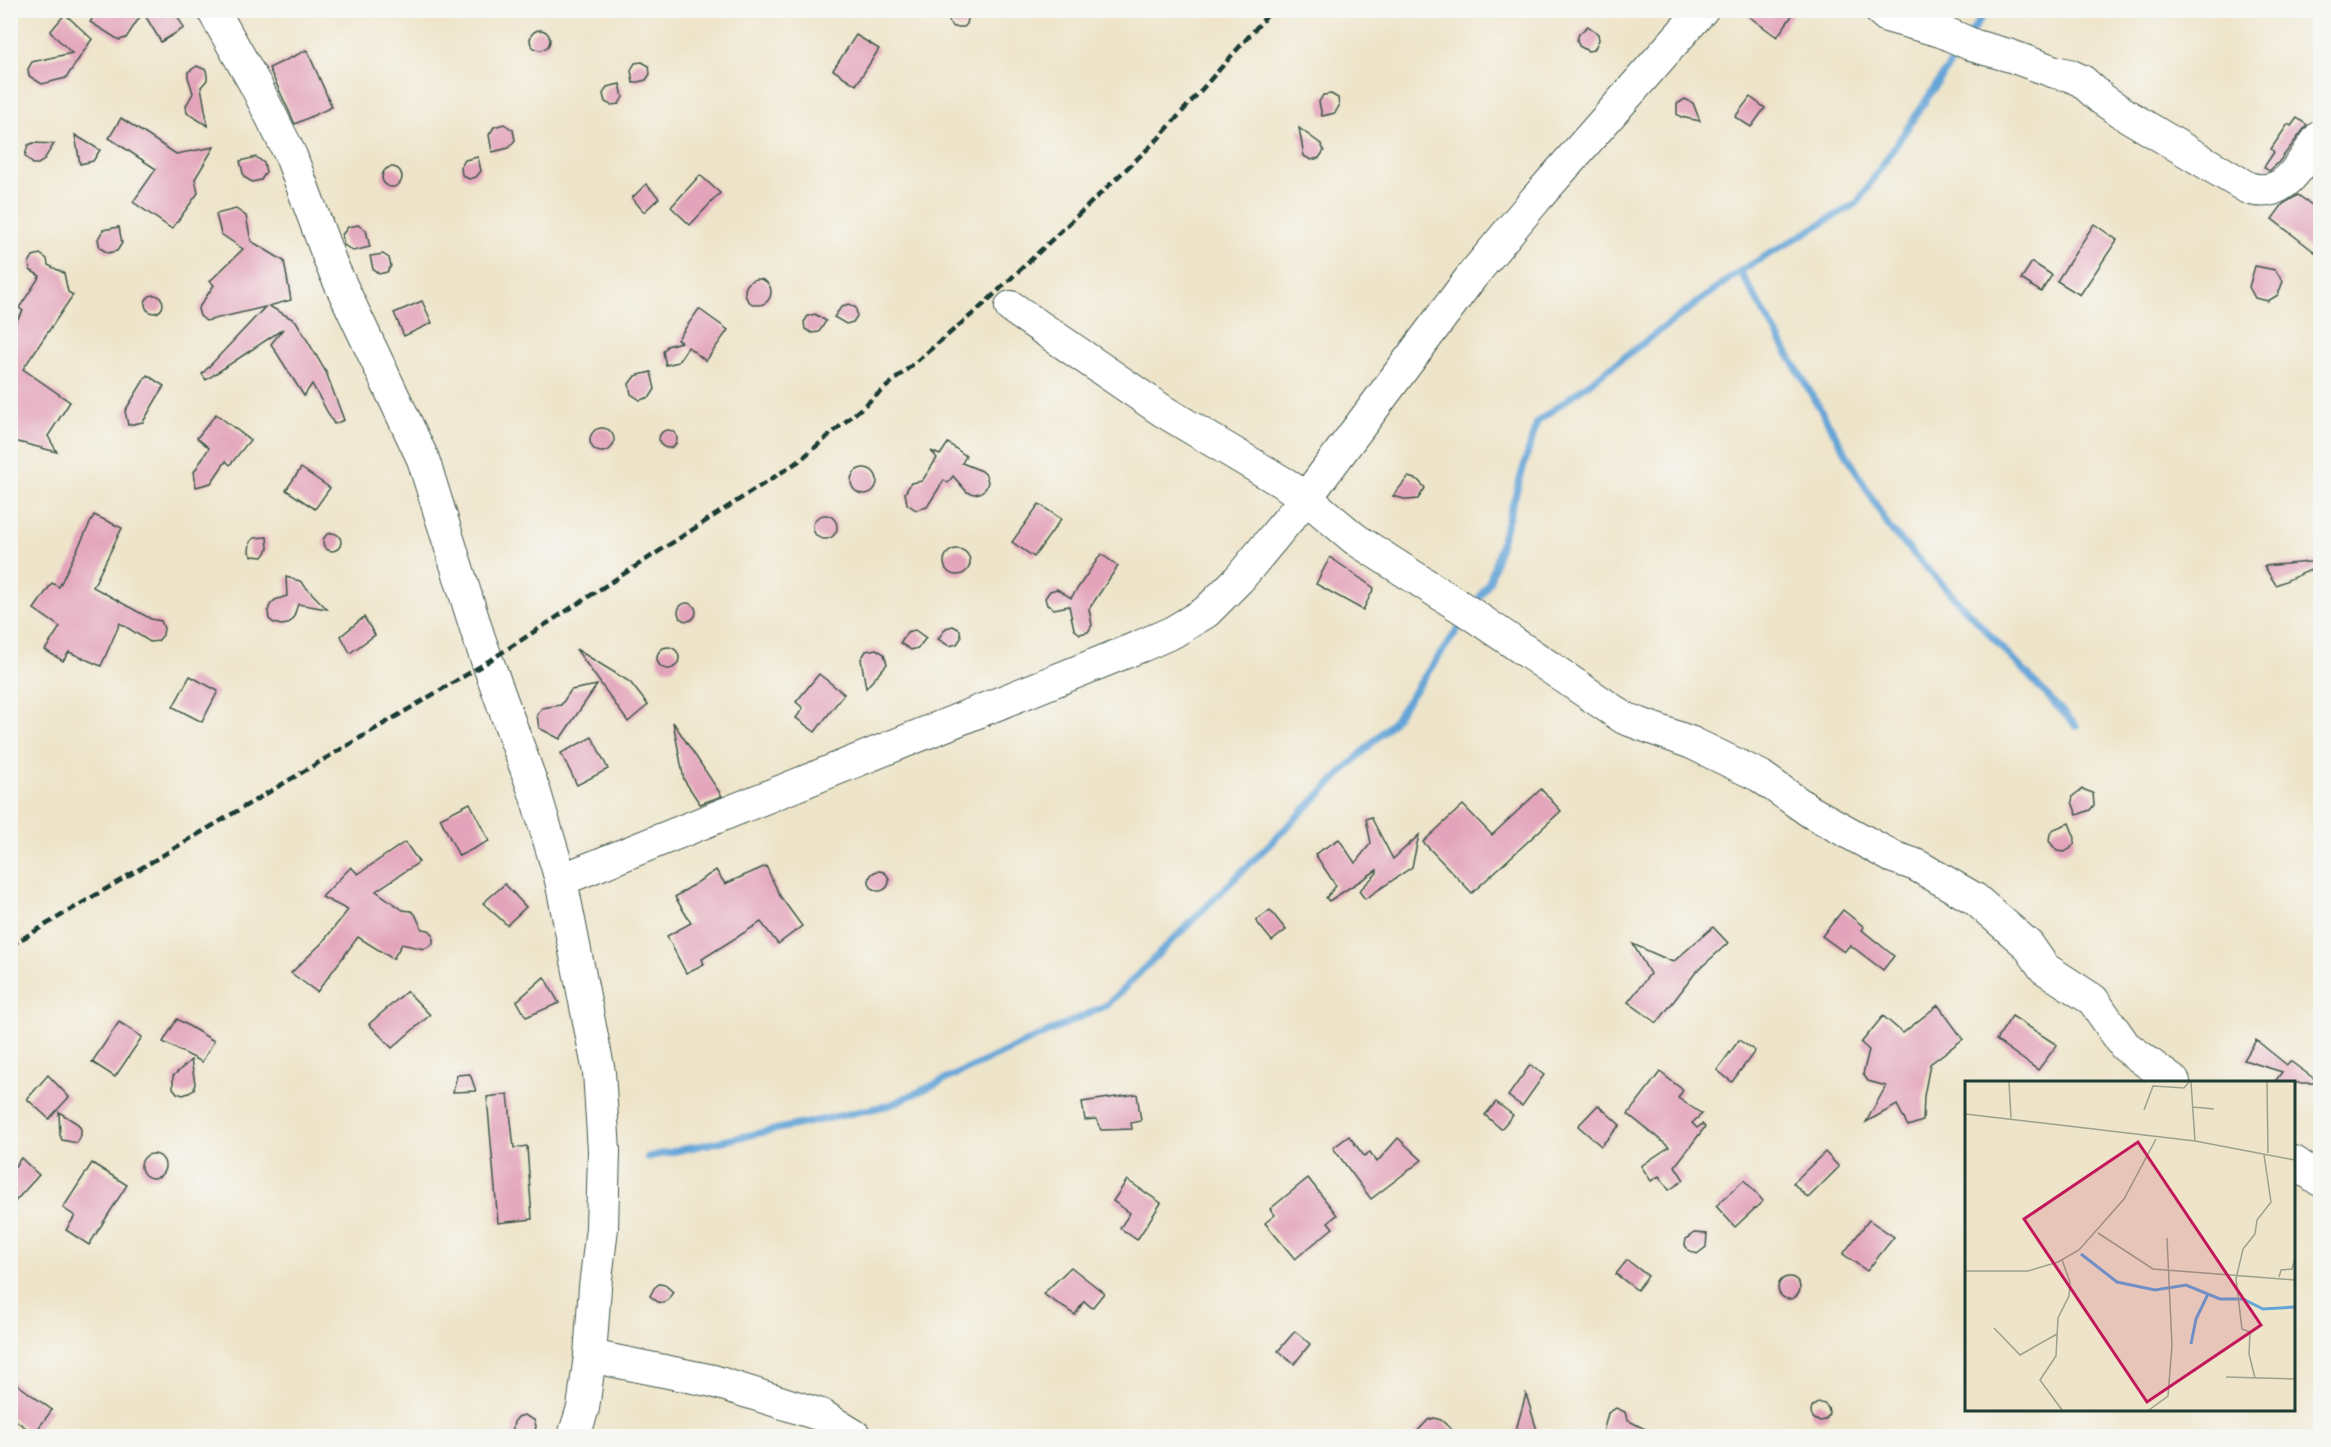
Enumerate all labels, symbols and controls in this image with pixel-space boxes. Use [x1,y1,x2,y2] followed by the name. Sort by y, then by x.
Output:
[1965,1081,2295,1411] inset map

